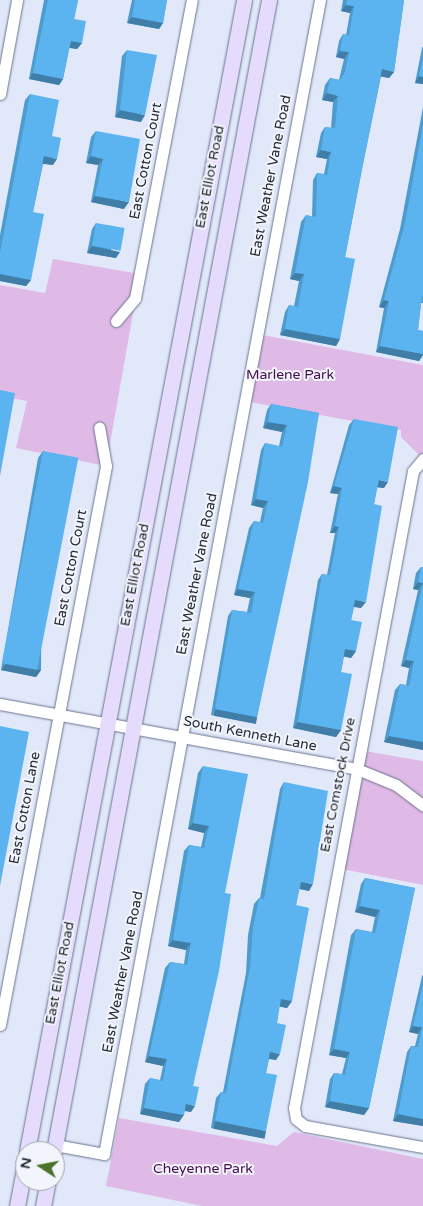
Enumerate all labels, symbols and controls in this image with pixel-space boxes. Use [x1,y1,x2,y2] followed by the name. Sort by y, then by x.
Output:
[247,94,295,258] street label: East Weather Vane Road
[126,101,166,221] street label: East Cotton Court
[192,124,228,230] street label: East Elliot Road
[246,367,334,383] park label: Marlene Park
[173,492,221,656] street label: East Weather Vane Road
[51,508,91,628] street label: East Cotton Court
[117,522,153,628] street label: East Elliot Road
[182,713,318,755] street label: South Kenneth Lane
[317,716,359,854] street label: East Comstock Drive
[6,750,44,866] street label: East Cotton Lane
[99,890,147,1054] street label: East Weather Vane Road
[42,920,78,1026] street label: East Elliot Road
[15,1141,65,1191] north arrow
[16,1156,35,1170] text: N
[153,1161,253,1177] park label: Cheyenne Park

